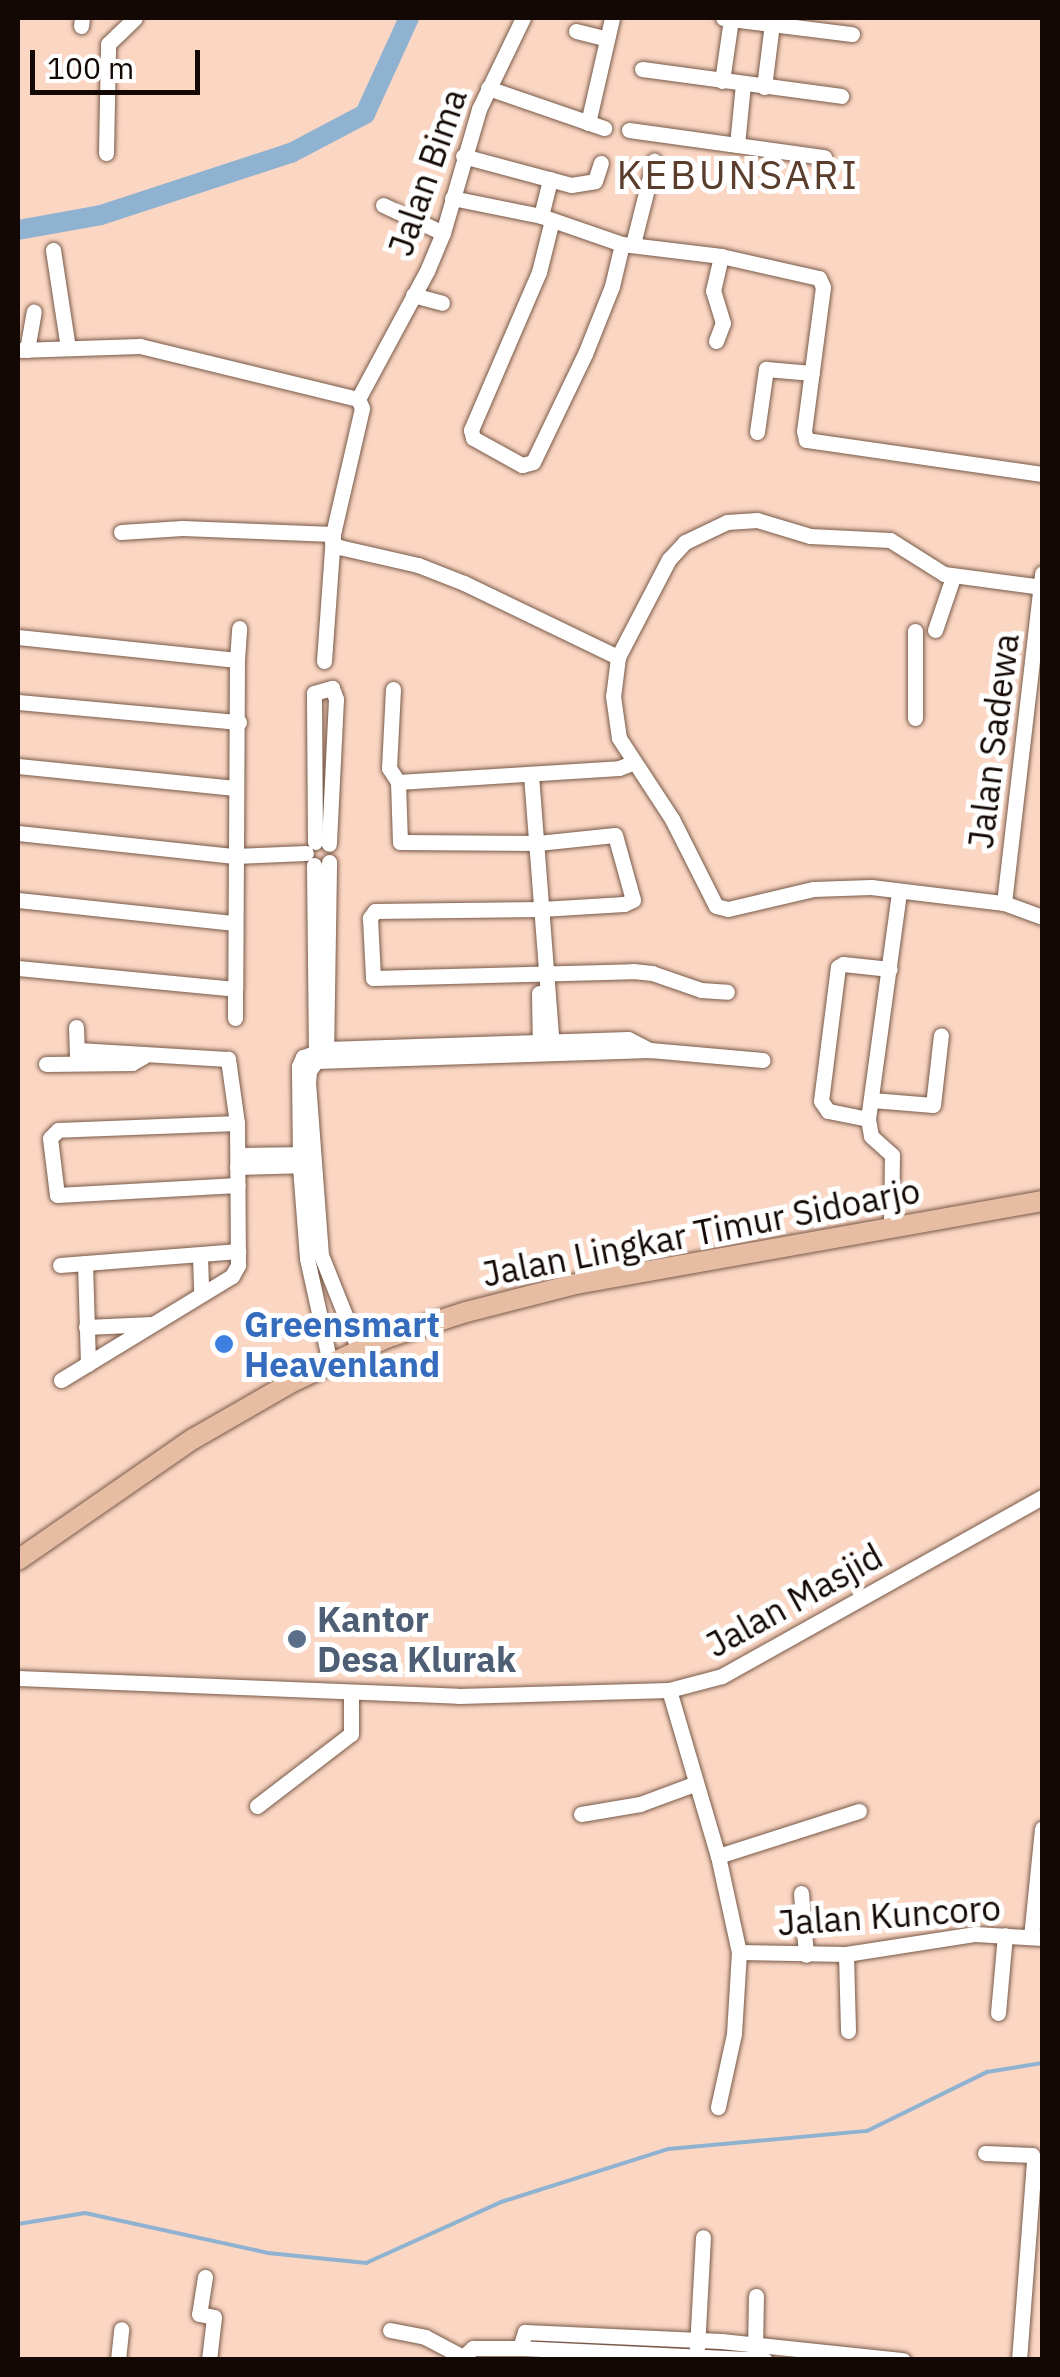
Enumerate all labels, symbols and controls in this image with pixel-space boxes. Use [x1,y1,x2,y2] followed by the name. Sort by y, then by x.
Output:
[35,30,205,92] scale bar
[47,48,134,87] text: 100 m
[379,83,475,261] street label: Jalan Bima
[616,150,860,198] district label: KEBUNSARI
[959,631,1027,851] street label: Jalan Sadewa
[479,1169,923,1295] street label: Jalan Lingkar Timur Sidoarjo
[244,1303,440,1385] place label: Greensmart Heavenland
[213,1333,235,1355] marker: Greensmart Heavenland
[699,1534,889,1666] street label: Jalan Masjid
[317,1598,516,1680] place label: Kantor Desa Klurak
[286,1628,308,1650] marker: Kantor Desa Klurak
[776,1886,1002,1944] street label: Jalan Kuncoro

